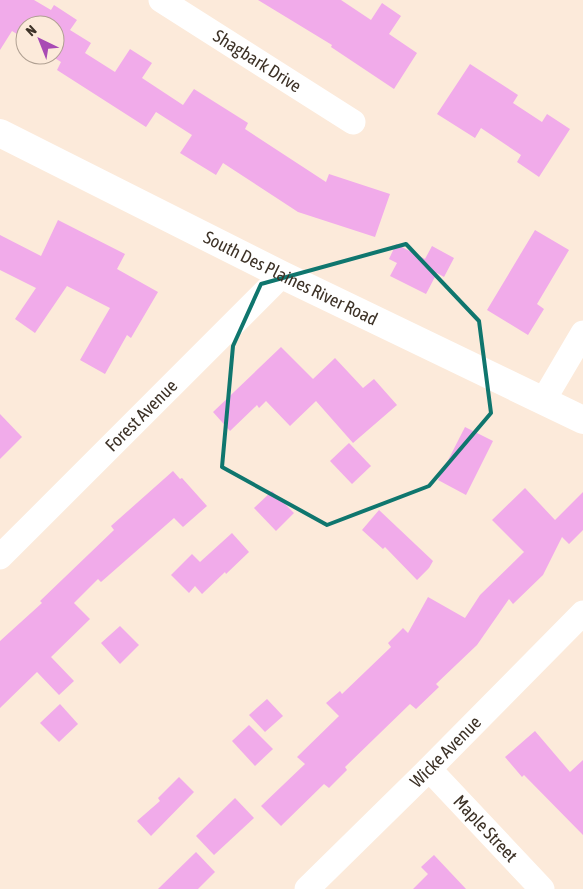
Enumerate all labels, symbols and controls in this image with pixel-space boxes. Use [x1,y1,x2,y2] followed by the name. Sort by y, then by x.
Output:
[15,15,65,65] north arrow
[23,22,40,39] text: N
[210,25,305,96] street label: Shagbark Drive
[201,226,381,329] street label: South Des Plaines River Road
[101,375,181,455] street label: Forest Avenue
[406,712,485,792] street label: Wicke Avenue
[449,791,522,866] street label: Maple Street

